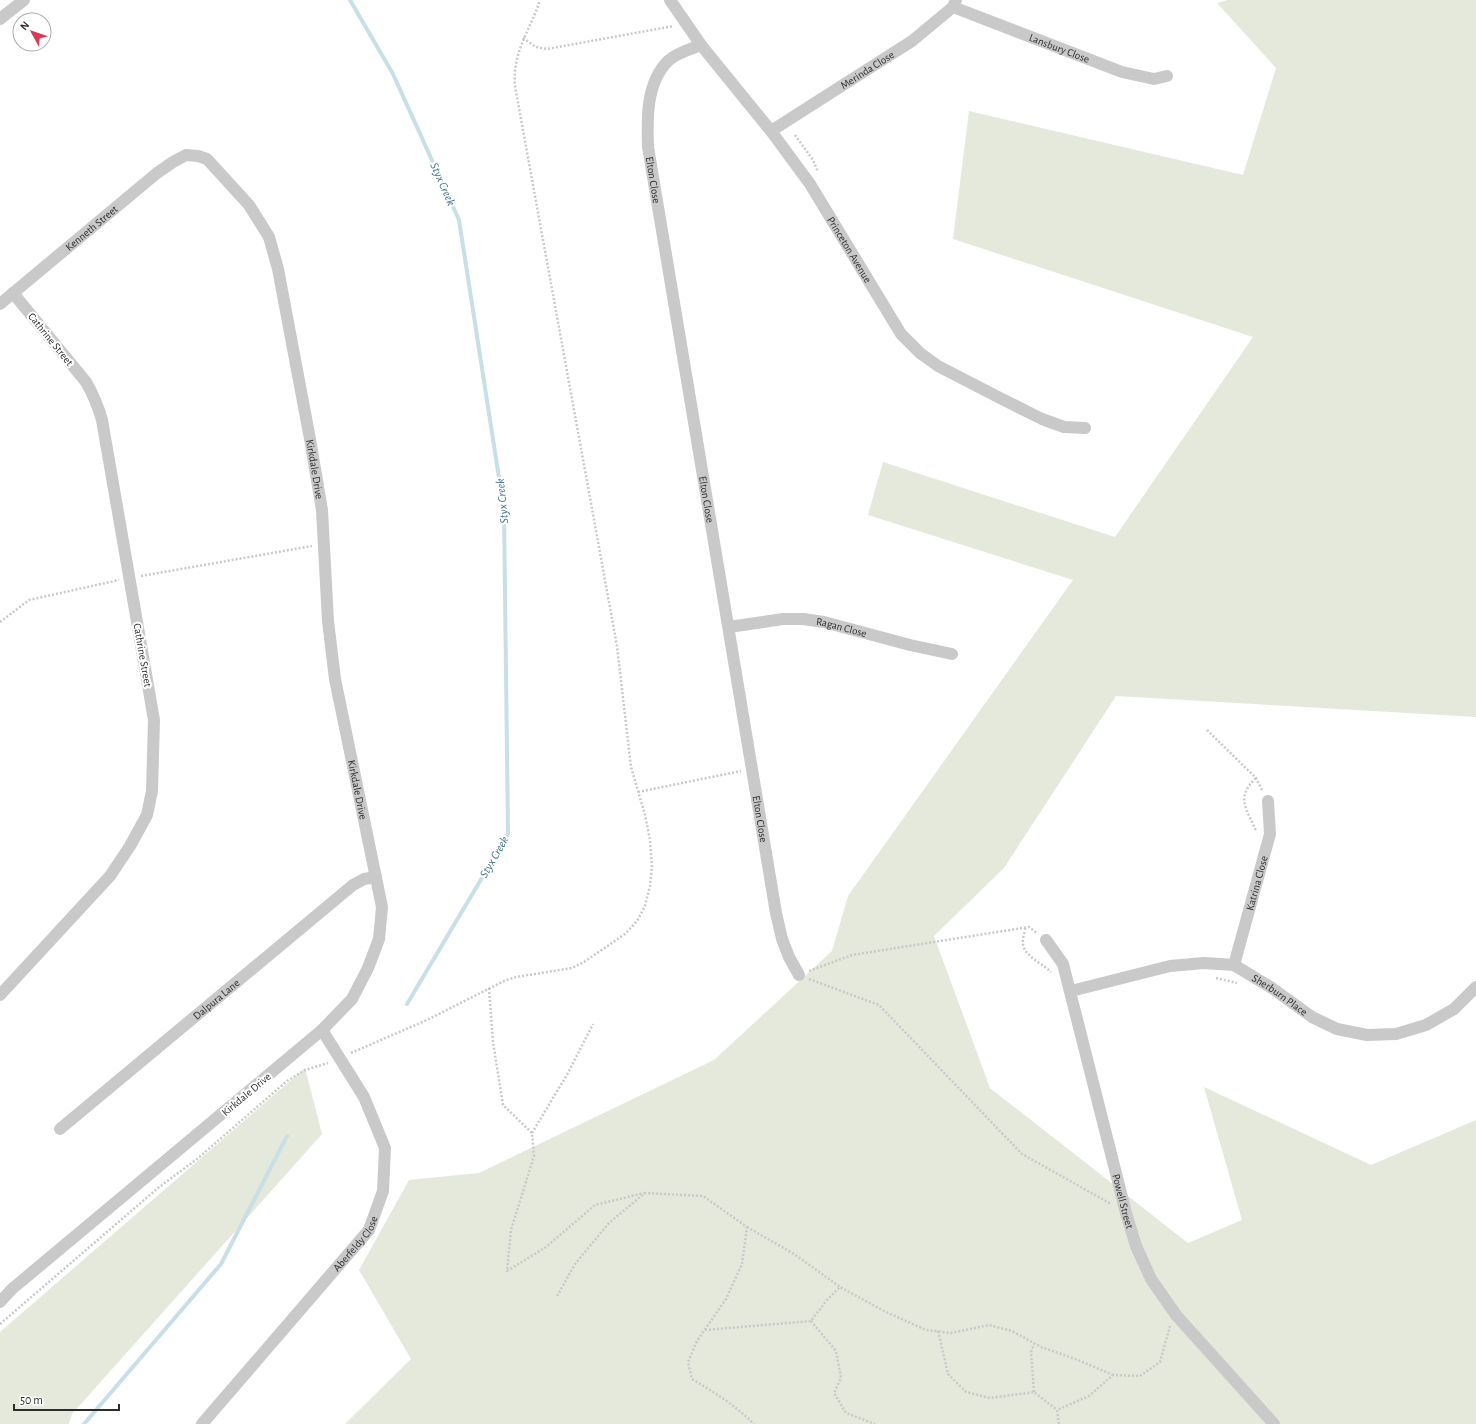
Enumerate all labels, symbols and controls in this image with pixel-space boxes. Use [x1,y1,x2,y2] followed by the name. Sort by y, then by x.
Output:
[12,12,52,52] north arrow
[18,19,31,32] text: N
[1028,32,1091,65] street label: Lansbury Close
[839,49,896,91] street label: Merinda Close
[644,156,662,204] street label: Elton Close
[428,161,458,208] water label: Styx Creek
[64,203,120,253] street label: Kenneth Street
[825,215,874,285] street label: Princeton Avenue
[26,311,76,368] street label: Cathrine Street
[304,438,325,500] street label: Kirkdale Drive
[697,475,716,524] street label: Elton Close
[494,477,510,524] water label: Styx Creek
[816,616,868,639] street label: Ragan Close
[131,622,154,688] street label: Cathrine Street
[346,759,369,820] street label: Kirkdale Drive
[751,795,769,843] street label: Elton Close
[477,834,511,880] water label: Styx Creek
[1244,855,1270,912] street label: Katrina Close
[1250,972,1309,1018] street label: Sherburn Place
[191,977,242,1022] street label: Dalpura Lane
[220,1071,273,1118] street label: Kirkdale Drive
[1110,1173,1136,1230] street label: Powell Street
[331,1215,380,1274] street label: Aberfeldy Close
[14,1386,119,1412] scale bar
[20,1394,43,1406] text: 50 m

